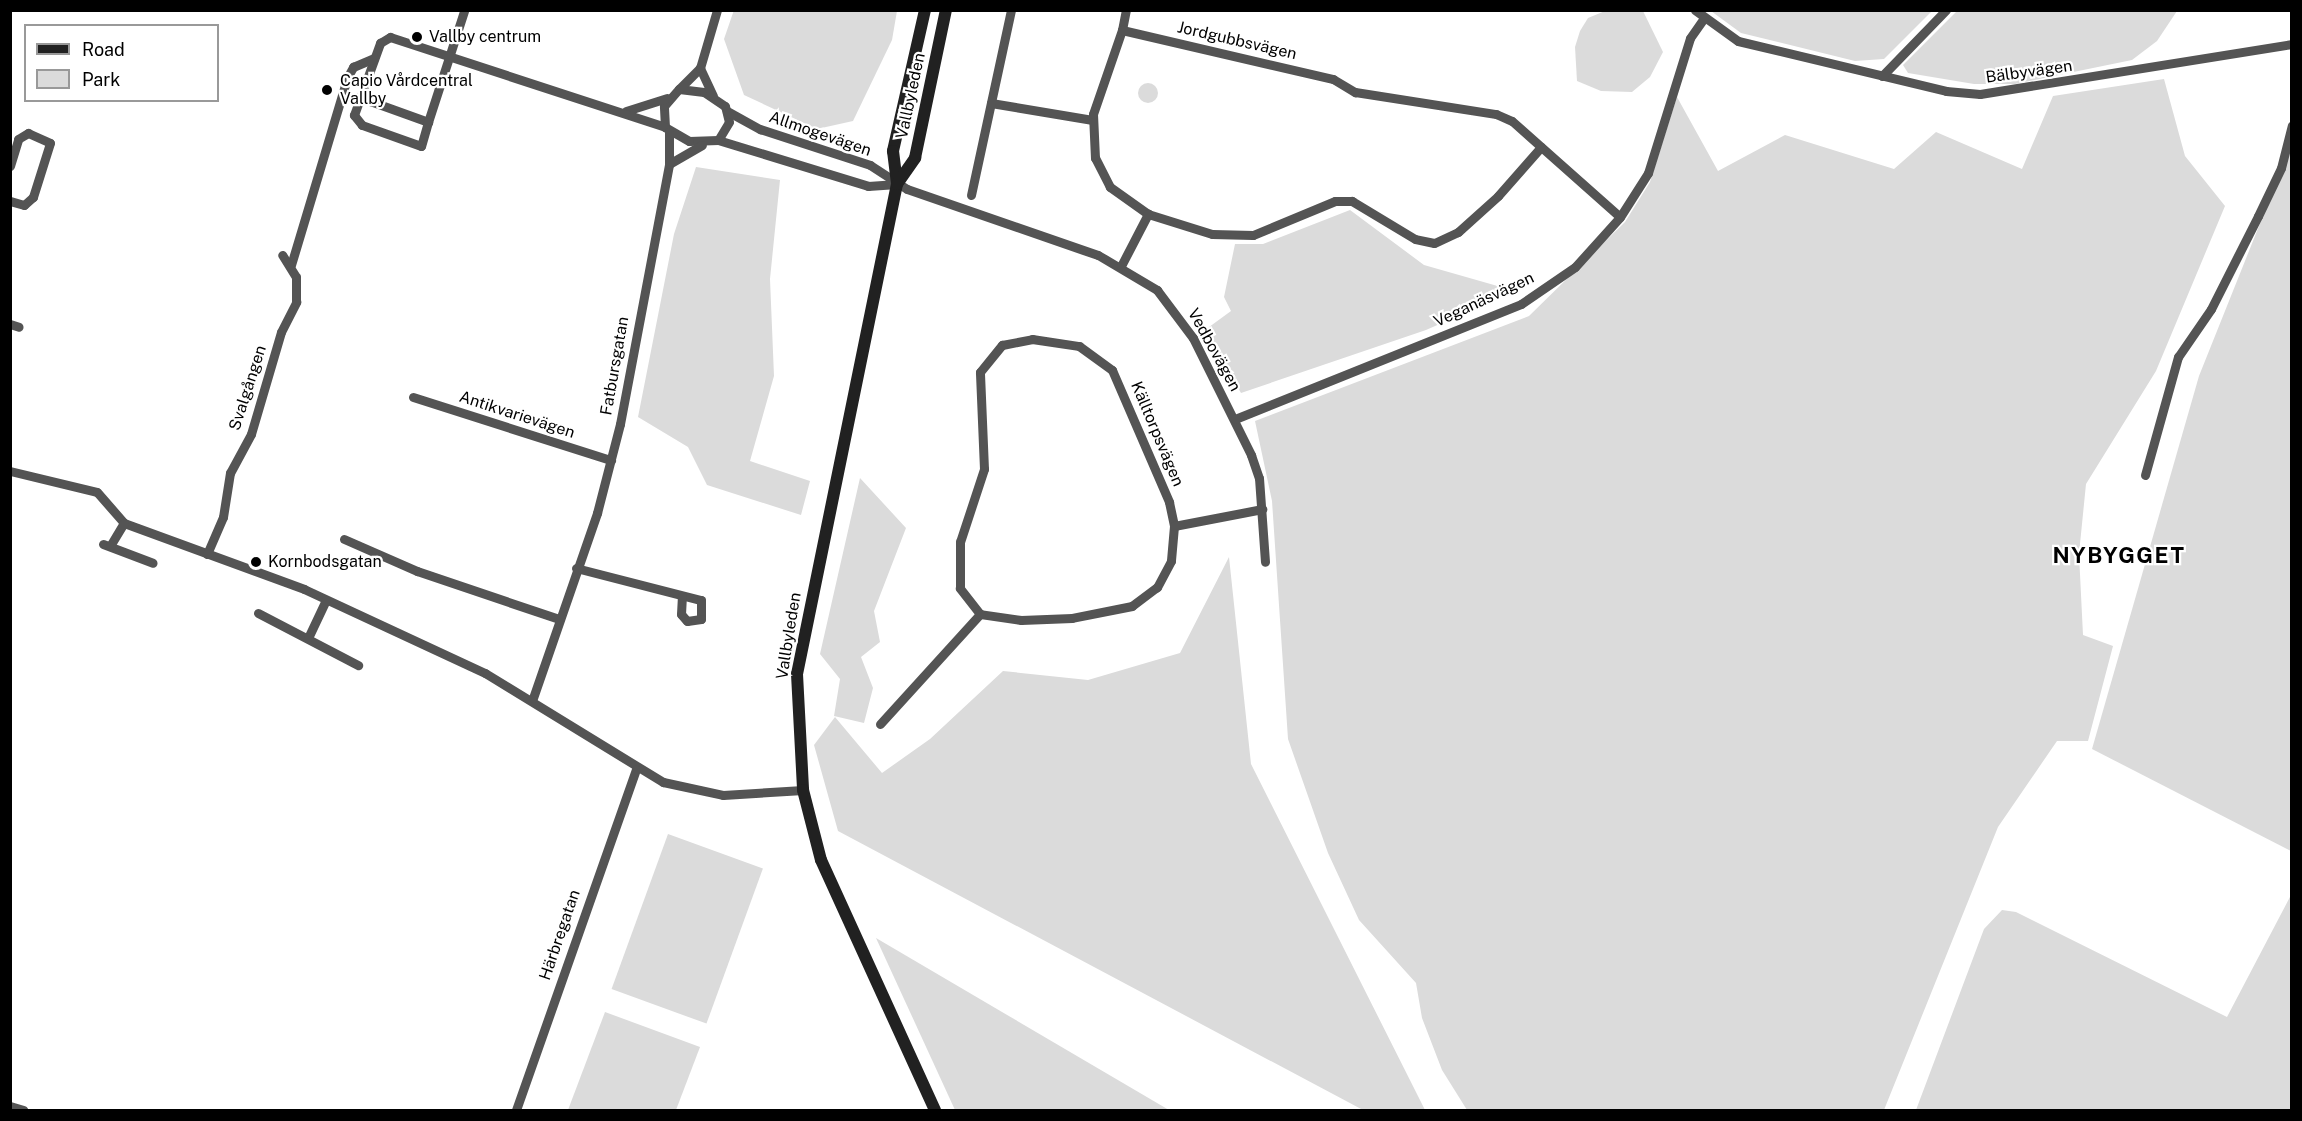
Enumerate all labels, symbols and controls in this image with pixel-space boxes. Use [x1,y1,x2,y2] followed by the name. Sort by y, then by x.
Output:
[1175,18,1299,64] street label: Jordgubbsvägen
[24,24,219,102] legend
[429,27,541,47] place label: Vallby centrum
[410,30,424,44] marker: Vallby centrum
[82,39,125,60] text: Road
[893,51,929,141] street label: Vallbyleden
[1984,56,2074,88] street label: Bälbyvägen
[82,69,120,90] text: Park
[340,71,473,109] place label: Capio Vårdcentral Vallby
[318,81,336,99] marker: Capio Vårdcentral Vallby
[766,108,874,160] street label: Allmogevägen
[1431,268,1537,332] street label: Veganäsvägen
[1183,305,1245,395] street label: Vedbovägen
[597,315,633,417] street label: Fatbursgatan
[225,343,271,433] street label: Svalgången
[1126,379,1188,489] street label: Källtorpsvägen
[457,387,577,443] street label: Antikvarievägen
[2052,543,2186,569] district label: NYBYGGET
[268,552,382,572] place label: Kornbodsgatan
[249,555,263,569] marker: Kornbodsgatan
[773,591,805,681] street label: Vallbyleden
[536,887,584,983] street label: Härbregatan

